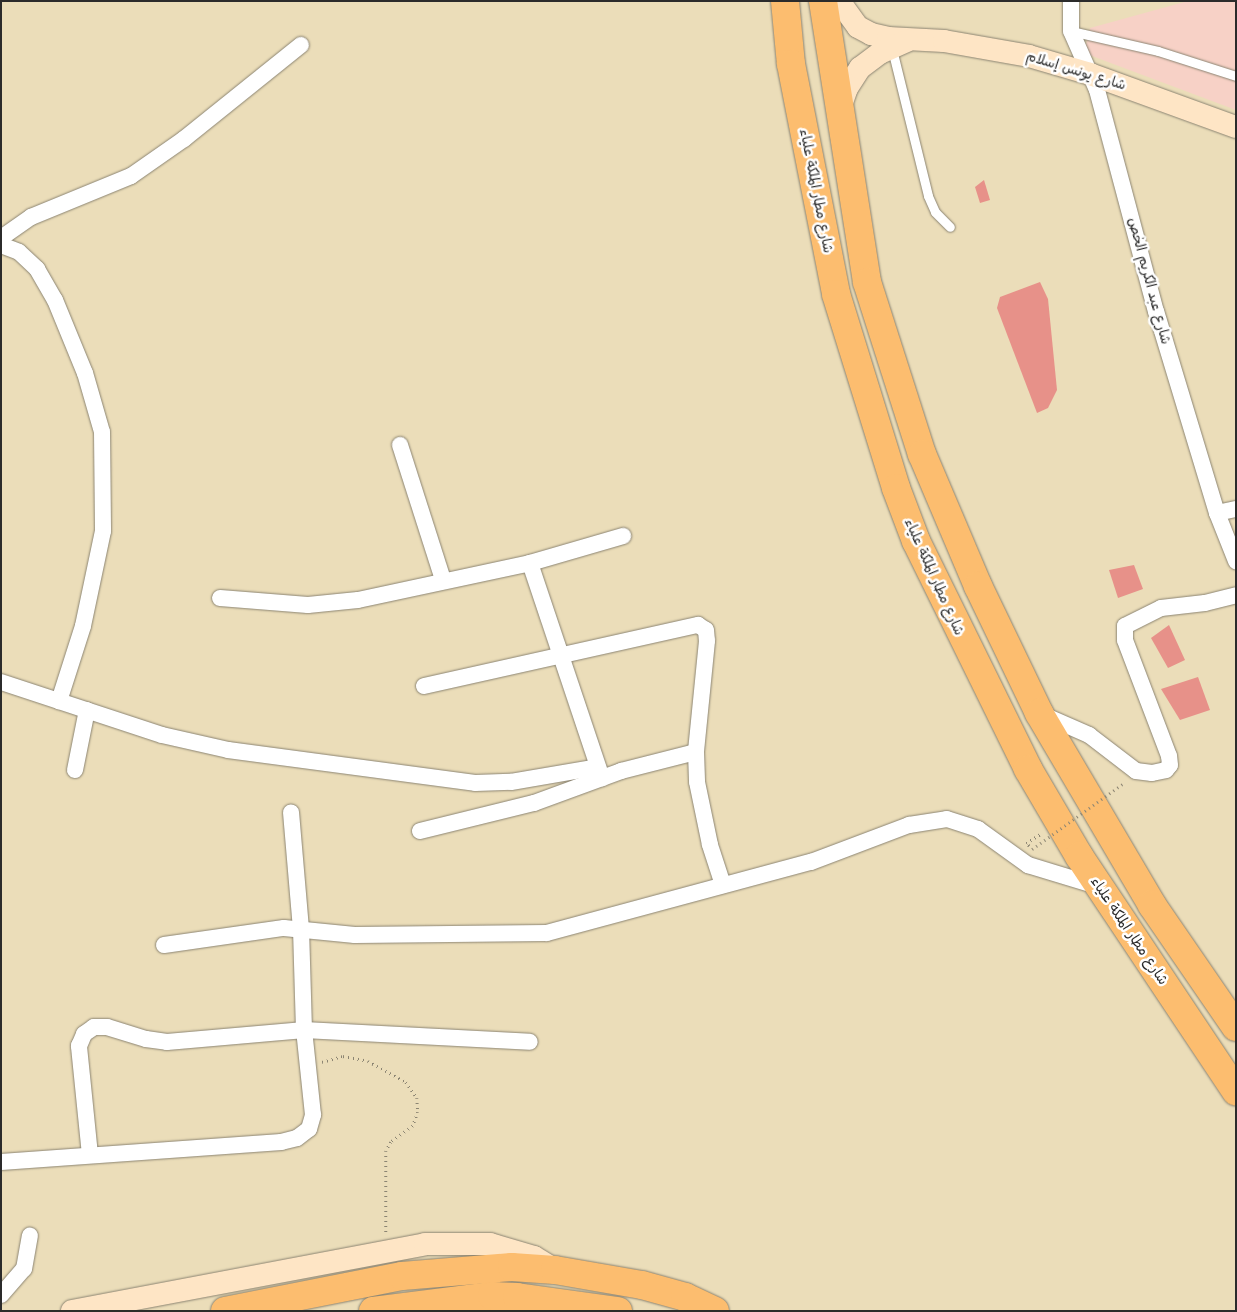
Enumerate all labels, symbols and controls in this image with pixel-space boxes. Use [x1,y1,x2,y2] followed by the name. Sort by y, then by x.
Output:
[1024,48,1128,94] street label: شارع يونس إسلام
[796,127,836,255] street label: شارع مطار الملكة علياء
[1124,216,1174,346] street label: شارع عبد الكريم الخص
[901,516,967,638] street label: شارع مطار الملكة علياء
[1087,874,1171,988] street label: شارع مطار الملكة علياء

